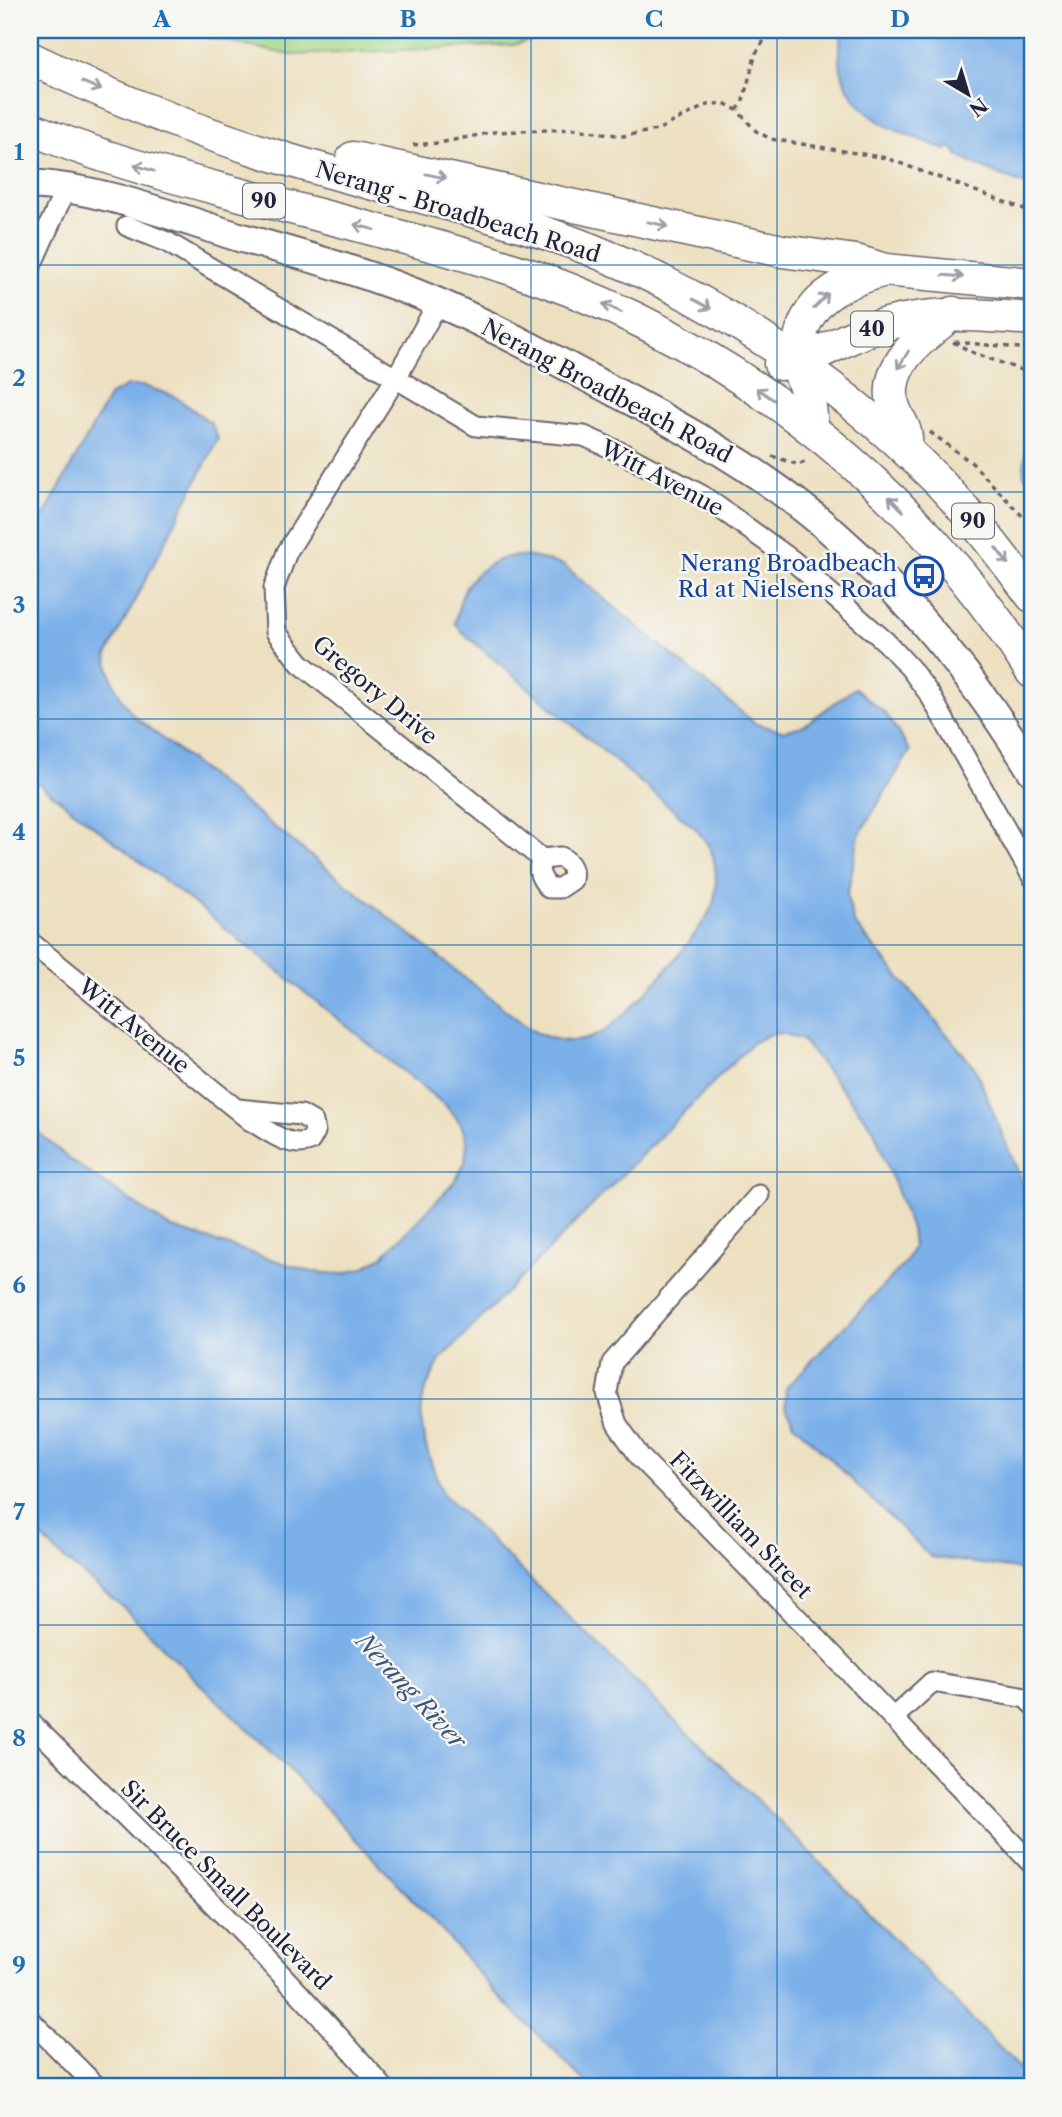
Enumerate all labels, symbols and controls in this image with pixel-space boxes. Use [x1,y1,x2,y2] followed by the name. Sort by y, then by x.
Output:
[152,5,172,33] text: A
[399,5,417,33] text: B
[645,5,663,33] text: C
[890,5,910,33] text: D
[932,60,1002,130] north arrow
[81,80,102,93] one-way arrow
[965,93,992,121] text: N
[14,138,25,166] text: 1
[312,155,604,269] street label: Nerang - Broadbeach Road
[133,161,155,174] one-way arrow
[424,170,447,184] one-way arrow
[243,184,285,218] road number: 90
[646,218,669,232] one-way arrow
[353,220,375,233] one-way arrow
[941,270,963,283] one-way arrow
[813,292,830,309] one-way arrow
[692,297,712,311] one-way arrow
[602,301,623,314] one-way arrow
[851,312,893,346] road number: 40
[477,313,737,469] street label: Nerang Broadbeach Road
[896,349,910,369] one-way arrow
[12,364,26,392] text: 2
[756,387,775,401] one-way arrow
[595,433,728,522] street label: Witt Avenue
[888,495,905,512] one-way arrow
[952,504,994,538] road number: 90
[994,546,1009,565] one-way arrow
[678,549,897,603] place label: Nerang Broadbeach Rd at Nielsens Road
[903,555,945,597] bus stop icon: Nerang Broadbeach Rd at Nielsens Road
[13,591,26,619] text: 3
[307,630,443,750] street label: Gregory Drive
[12,818,26,846] text: 4
[72,972,195,1079] street label: Witt Avenue
[13,1044,25,1072] text: 5
[12,1271,26,1299] text: 6
[664,1446,818,1604] street label: Fitzwilliam Street
[13,1498,25,1526] text: 7
[349,1625,474,1756] water label: Nerang River
[12,1724,26,1752] text: 8
[115,1774,337,1996] street label: Sir Bruce Small Boulevard
[12,1951,26,1979] text: 9

